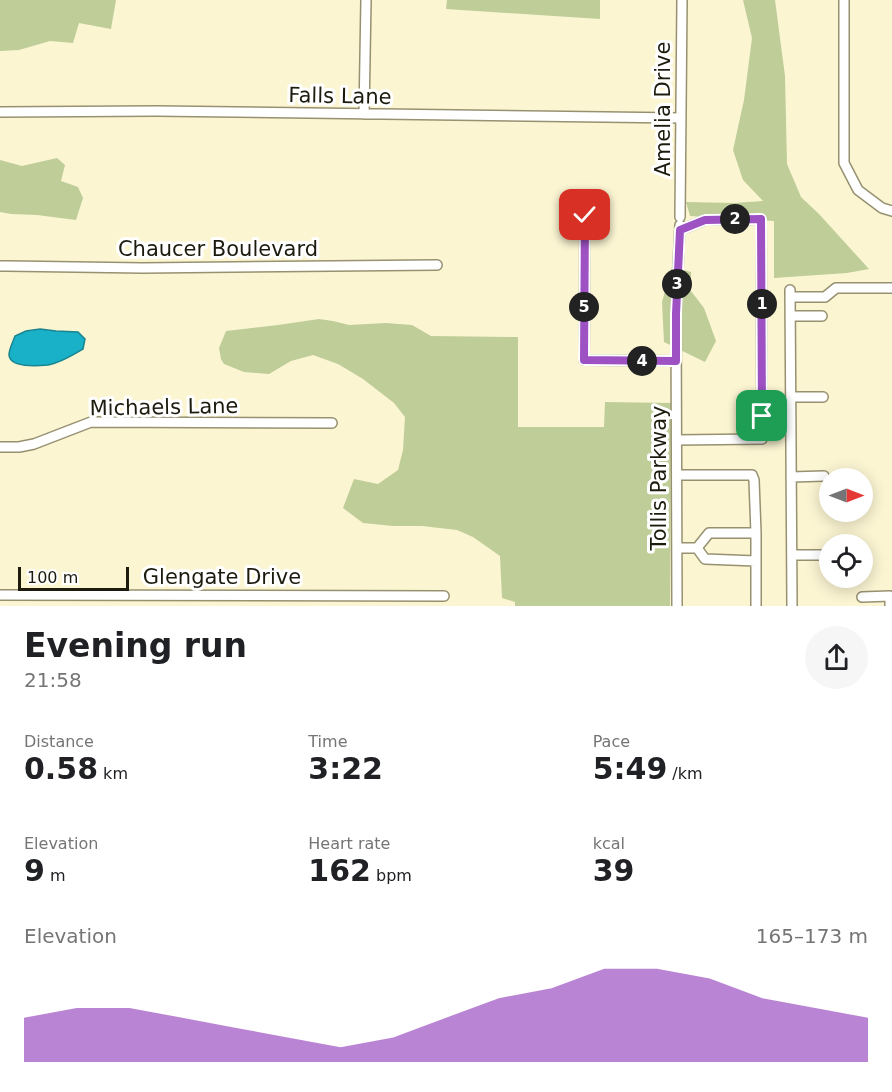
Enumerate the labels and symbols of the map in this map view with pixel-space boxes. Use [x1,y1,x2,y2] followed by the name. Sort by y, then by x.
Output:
[651,42,675,176] street label: Amelia Drive
[288,83,392,109] street label: Falls Lane
[559,189,610,240] pin
[720,204,750,234] pin: 2
[118,237,318,261] street label: Chaucer Boulevard
[662,269,692,299] pin: 3
[747,289,777,319] pin: 1
[569,292,599,322] pin: 5
[627,346,657,376] pin: 4
[736,390,787,441] pin
[89,394,239,420] street label: Michaels Lane
[647,405,671,552] street label: Tollis Parkway
[819,468,873,522] north arrow
[18,564,129,592] scale bar
[143,565,301,589] street label: Glengate Drive

